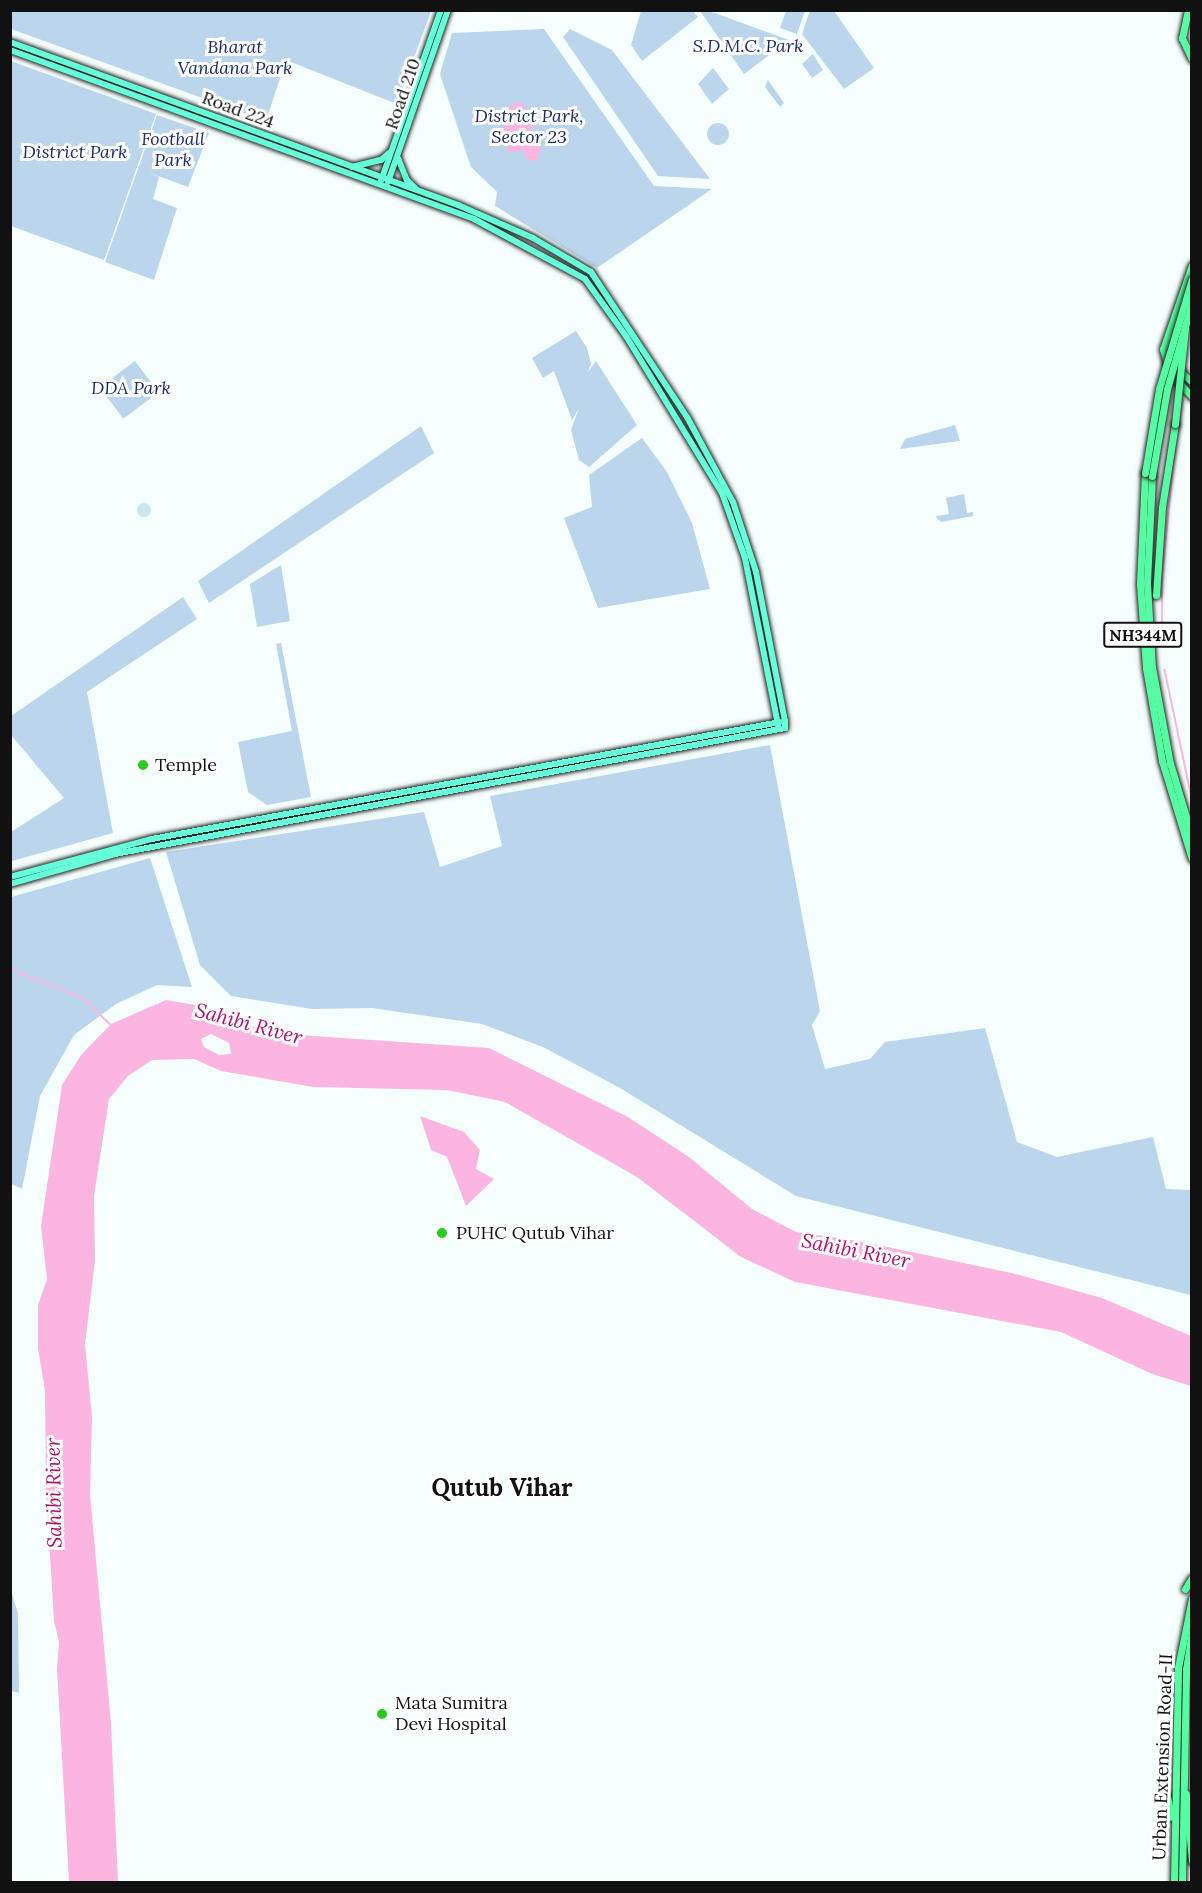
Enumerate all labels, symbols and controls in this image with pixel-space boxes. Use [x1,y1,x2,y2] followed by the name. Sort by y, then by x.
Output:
[693,35,803,57] park label: S.D.M.C. Park
[178,37,292,80] park label: Bharat Vandana Park
[381,56,425,132] street label: Road 210
[199,87,277,133] street label: Road 224
[474,106,584,148] park label: District Park, Sector 23
[141,129,205,172] park label: Football Park
[23,141,127,163] park label: District Park
[91,377,171,399] park label: DDA Park
[1102,622,1184,648] road number: NH344M
[155,754,217,776] place label: Temple
[136,758,150,772] marker: Temple
[193,997,305,1049] water label: Sahibi River
[456,1222,614,1244] place label: PUHC Qutub Vihar
[433,1224,451,1242] marker: PUHC Qutub Vihar
[800,1228,912,1272] water label: Sahibi River
[40,1438,66,1548] water label: Sahibi River
[431,1474,573,1502] district label: Qutub Vihar
[1149,1653,1177,1861] street label: Urban Extension Road-II
[395,1693,508,1736] place label: Mata Sumitra Devi Hospital
[373,1705,391,1723] marker: Mata Sumitra Devi Hospital

